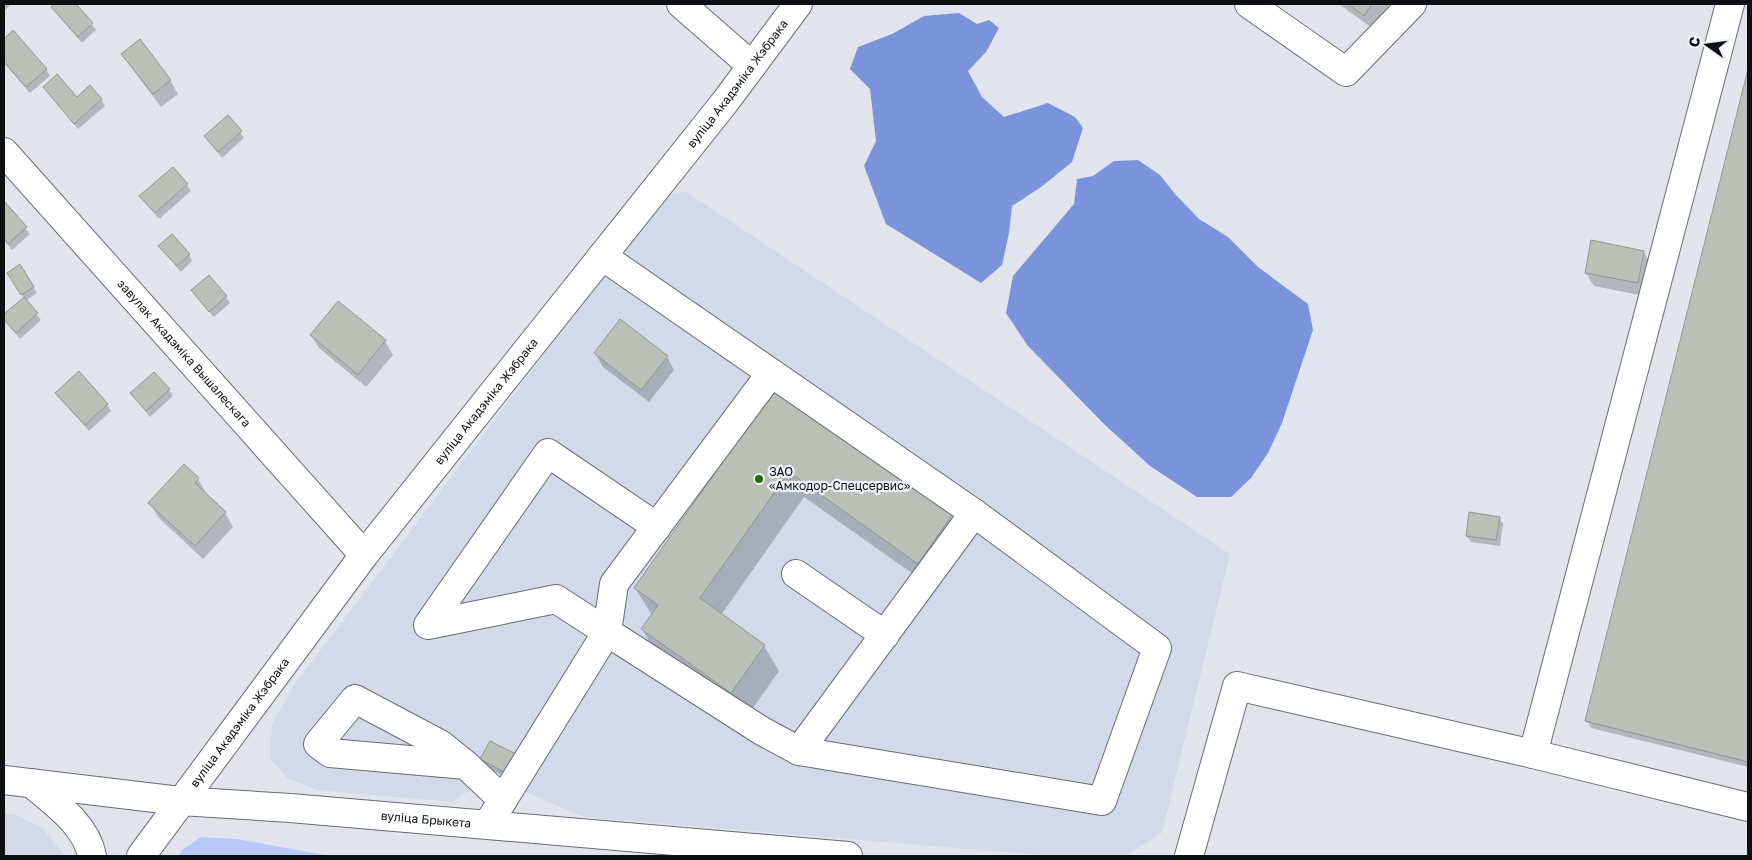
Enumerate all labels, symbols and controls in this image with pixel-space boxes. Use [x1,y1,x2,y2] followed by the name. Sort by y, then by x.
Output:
[684,16,791,151] street label: вуліца Акадэміка Жэбрака
[1682,20,1732,70] north arrow
[1684,35,1703,49] text: С
[114,276,254,430] street label: завулак Акадэміка Вышалескага
[431,335,541,467] street label: вуліца Акадэміка Жэбрака
[769,464,911,493] place label: ЗАО «Амкодор-Спецсервис»
[753,473,765,485] marker: ЗАО «Амкодор-Спецсервис»
[187,655,292,790] street label: вуліца Акадэміка Жэбрака
[380,808,472,831] street label: вуліца Брыкета

